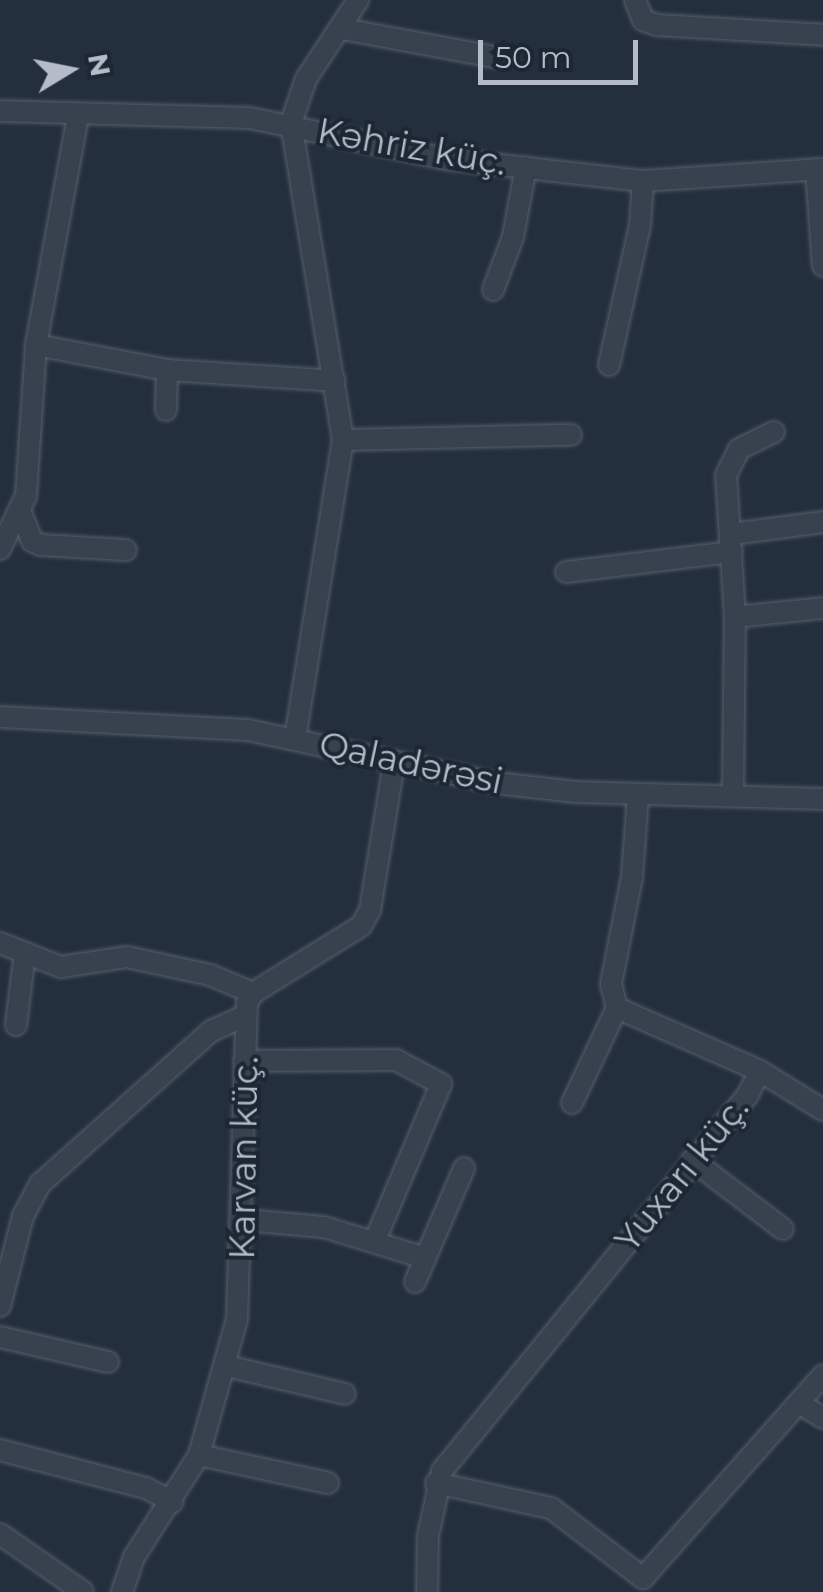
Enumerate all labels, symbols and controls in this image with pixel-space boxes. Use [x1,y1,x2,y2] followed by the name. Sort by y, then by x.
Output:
[20,20,120,120] north arrow
[483,20,643,82] scale bar
[495,39,572,76] text: 50 m
[81,51,118,79] text: N
[314,110,510,184] street label: Kəhriz küç.
[316,723,506,803] street label: Qaladərəsi
[221,1056,267,1260] street label: Karvan küç.
[607,1088,757,1260] street label: Yuxarı küç.

